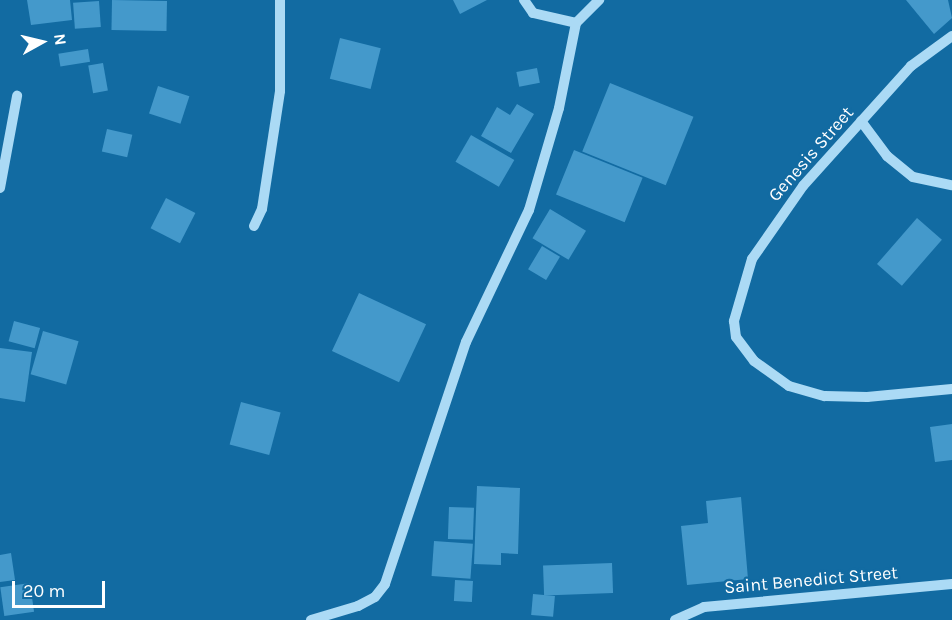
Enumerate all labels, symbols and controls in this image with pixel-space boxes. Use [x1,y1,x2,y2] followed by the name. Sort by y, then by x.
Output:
[12,12,72,72] north arrow
[50,32,71,46] text: N
[764,102,858,206] street label: Genesis Street
[723,562,899,598] street label: Saint Benedict Street
[15,569,108,607] scale bar
[23,580,65,602] text: 20 m

